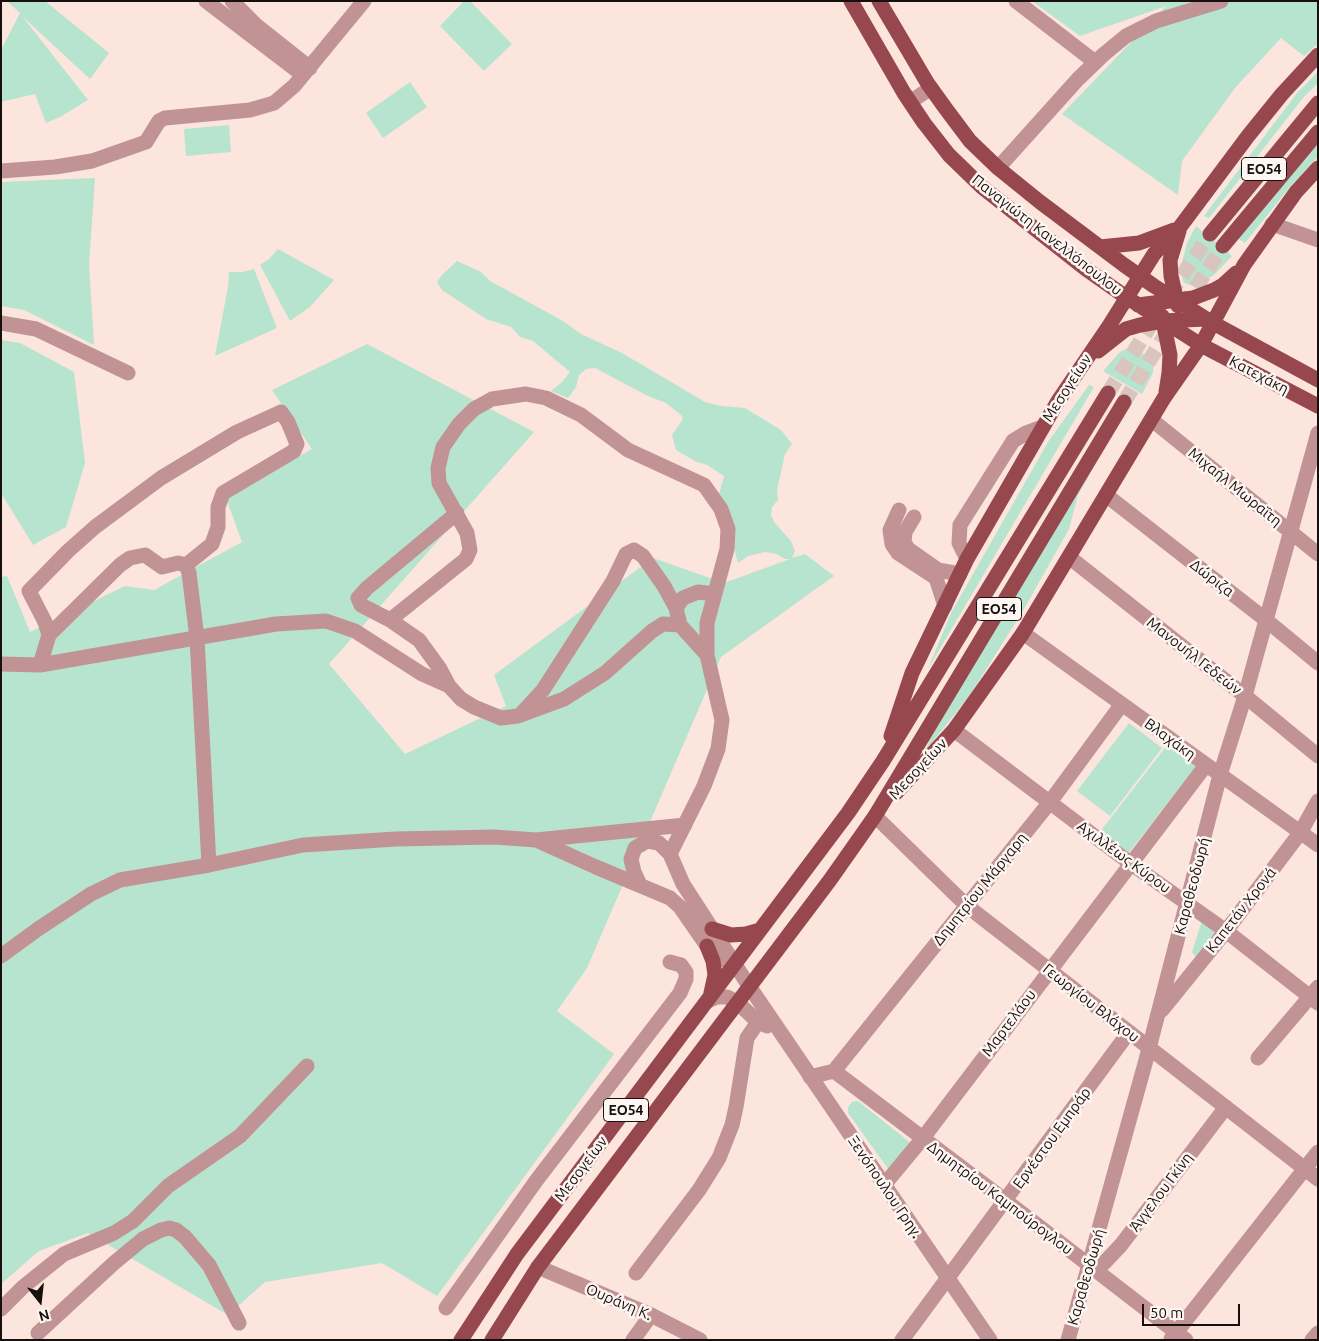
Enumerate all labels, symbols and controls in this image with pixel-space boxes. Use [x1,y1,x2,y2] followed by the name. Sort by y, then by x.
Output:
[1242,157,1286,180] road number: ΕΟ54
[968,171,1126,299] street label: Παναγιώτη Κανελλόπουλου
[1039,351,1095,425] street label: Μεσογείων
[1226,352,1292,398] street label: Κατεχάκη
[1185,444,1285,530] street label: Μιχαήλ Μωραΐτη
[1187,555,1237,601] street label: Δώριζα
[976,598,1022,620] road number: ΕΟ54
[1143,613,1245,699] street label: Μανουήλ Γεδεών
[1141,714,1199,764] street label: Βλαχάκη
[885,735,951,803] street label: Μεσογείων
[1074,817,1174,897] street label: Αχιλλέως Κύρου
[929,829,1031,949] street label: Δημητρίου Μάργαρη
[1170,835,1214,937] street label: Καραθεοδωρή
[1202,864,1280,956] street label: Καπετάν Χρονά
[1039,960,1143,1046] street label: Γεωργίου Βλάχου
[978,986,1040,1060] street label: Μαρτελάου
[1009,1084,1095,1192] street label: Ερνέστου Εμπράρ
[604,1098,648,1122] road number: ΕΟ54
[844,1132,926,1242] street label: Ξενόπουλου Γρηγ.
[551,1133,611,1205] street label: Μεσογείων
[924,1137,1076,1259] street label: Δημητρίου Καμπούρογλου
[1126,1149,1196,1235] street label: Άγγελου Γκίνη
[1064,1227,1108,1327] street label: Καραθεοδωρή
[15,1276,65,1326] north arrow
[583,1280,655,1324] street label: Ουράνη Κ.
[1144,1294,1242,1326] scale bar
[1150,1304,1183,1321] text: 50 m
[37,1306,51,1325] text: N

